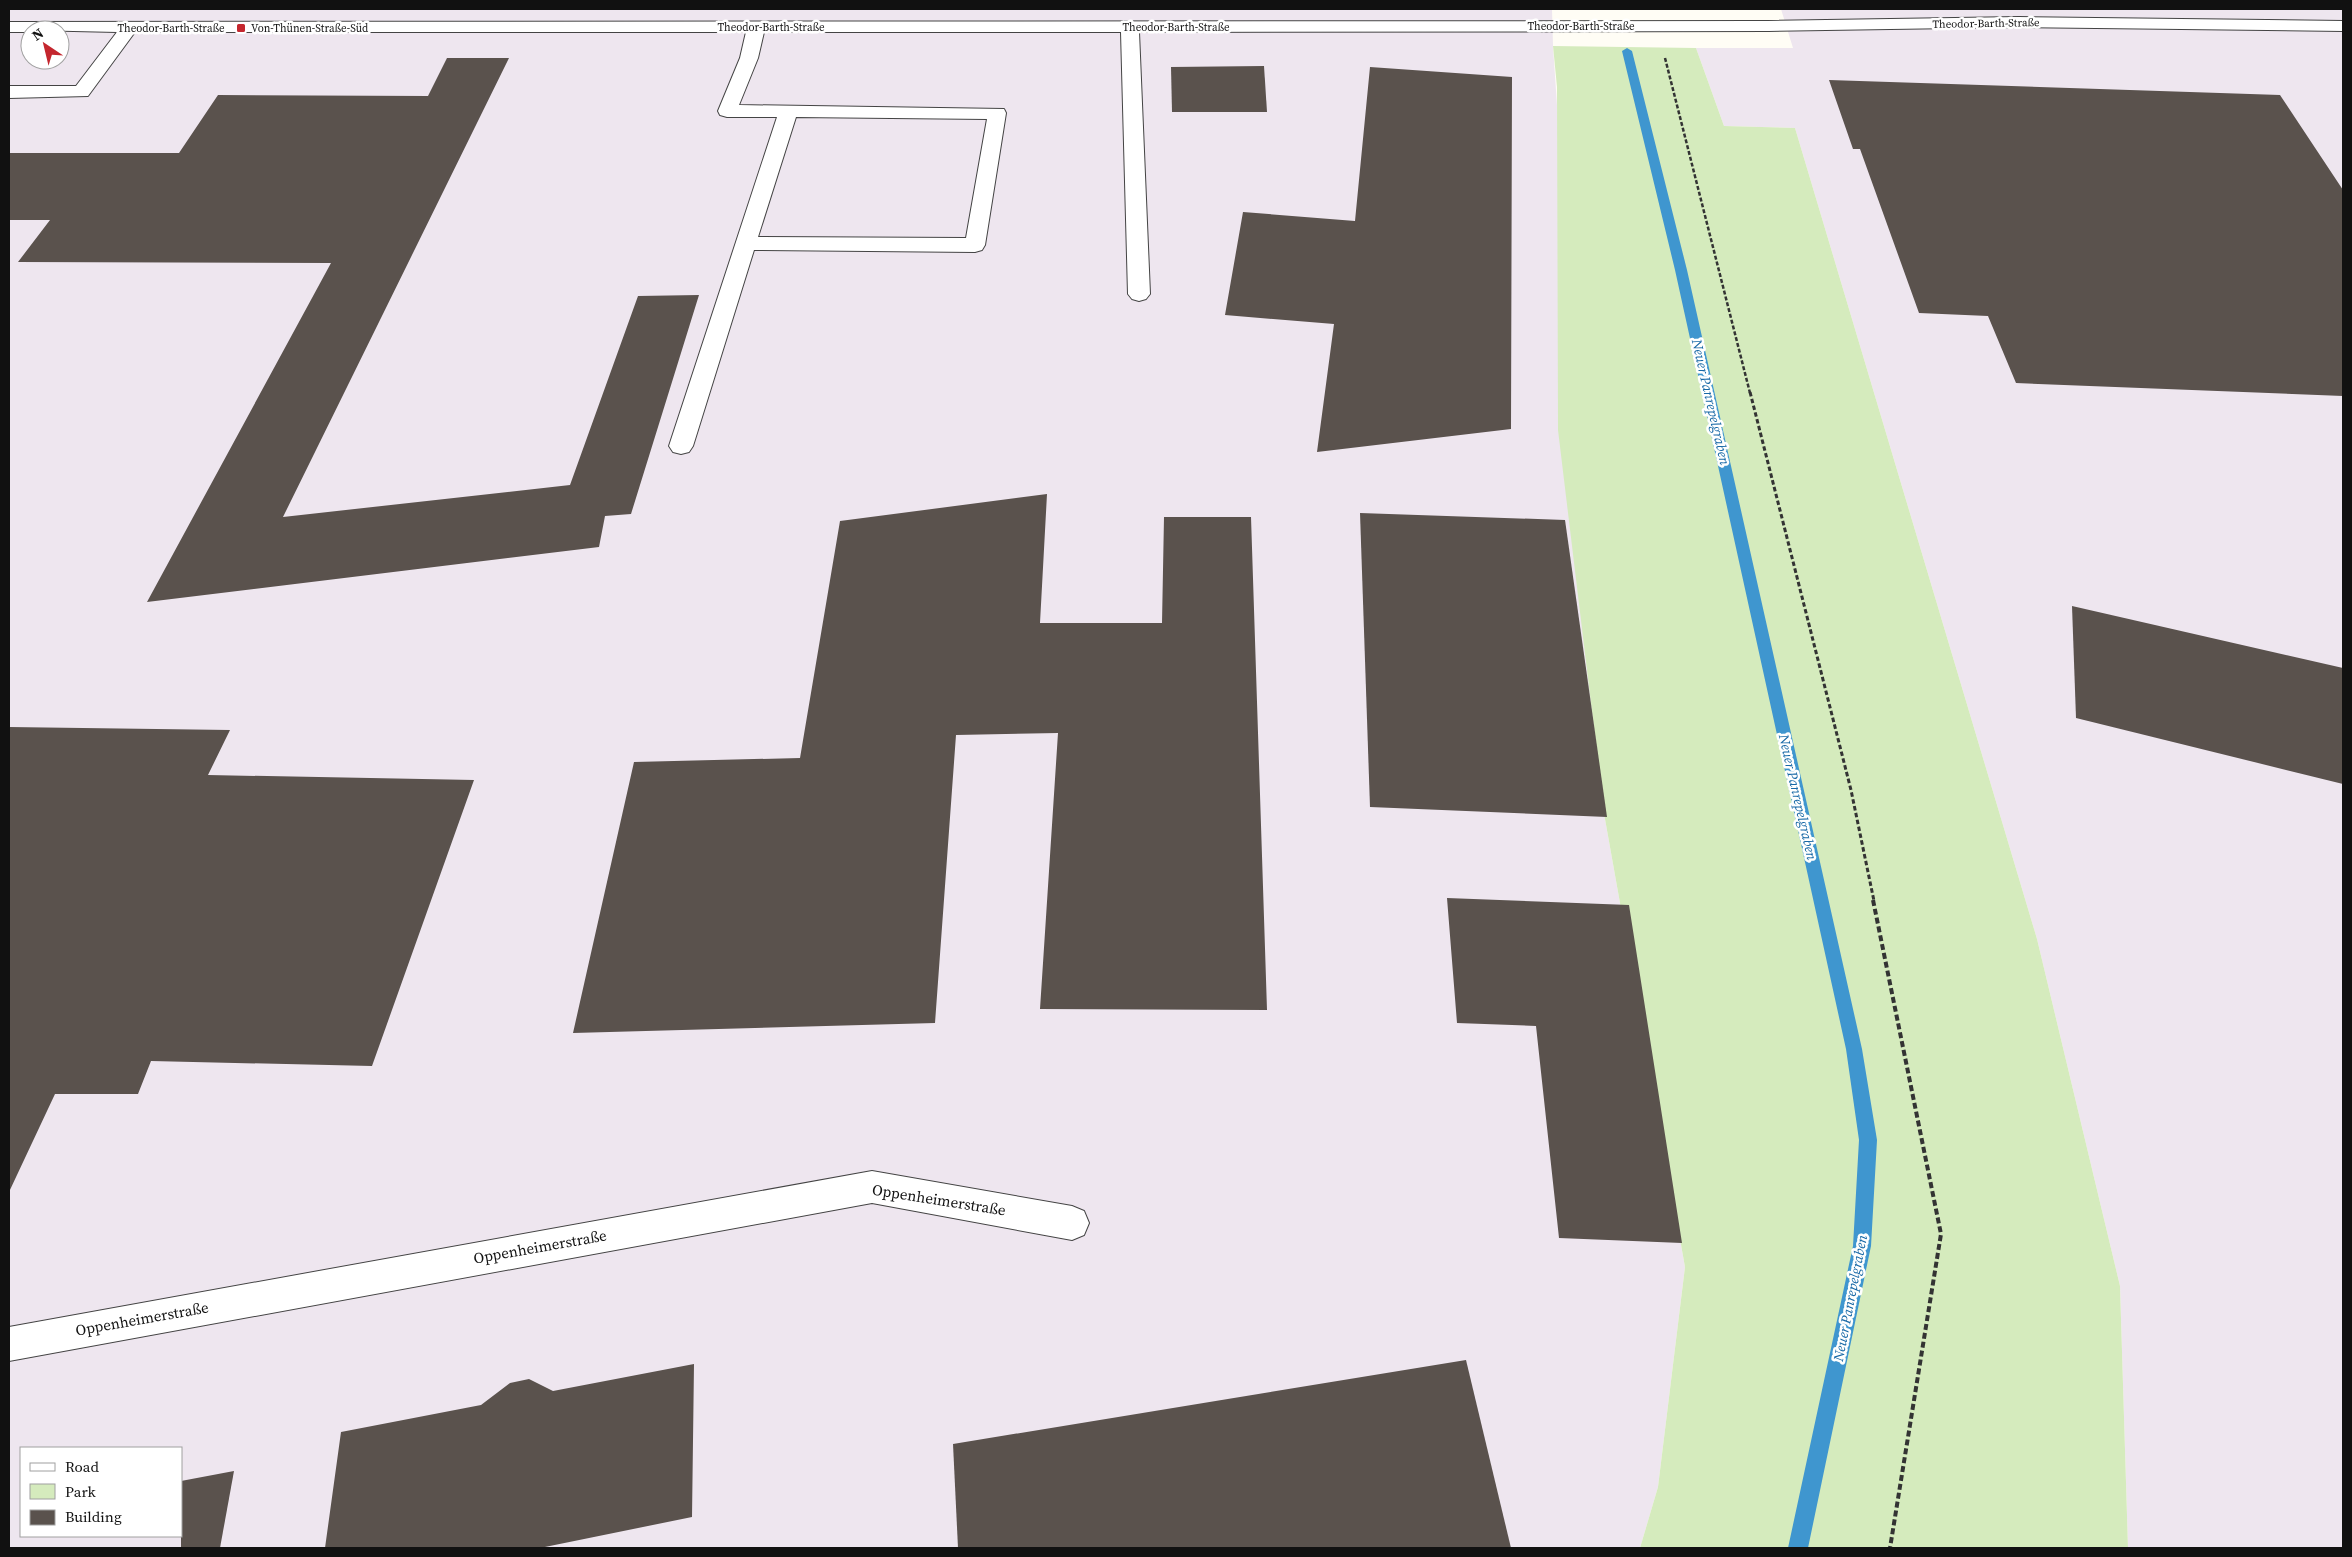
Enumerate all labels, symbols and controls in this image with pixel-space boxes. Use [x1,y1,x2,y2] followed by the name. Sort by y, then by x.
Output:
[1932,15,2040,32] street label: Theodor-Barth-Straße
[1527,19,1635,34] street label: Theodor-Barth-Straße
[20,20,70,70] north arrow
[717,20,825,35] street label: Theodor-Barth-Straße
[1122,20,1230,35] street label: Theodor-Barth-Straße
[117,21,225,36] street label: Theodor-Barth-Straße
[251,21,369,36] place label: Von-Thünen-Straße-Süd
[235,22,247,34] marker: Von-Thünen-Straße-Süd
[28,23,47,45] text: N
[1687,336,1735,467] water label: Neuer Panrepelgraben
[1774,731,1822,862] water label: Neuer Panrepelgraben
[871,1179,1008,1220] street label: Oppenheimerstraße
[472,1224,609,1269] street label: Oppenheimerstraße
[1828,1233,1872,1364] water label: Neuer Panrepelgraben
[74,1296,211,1341] street label: Oppenheimerstraße
[20,1447,182,1537] legend
[65,1456,99,1477] text: Road
[65,1481,97,1502] text: Park
[65,1506,122,1527] text: Building

